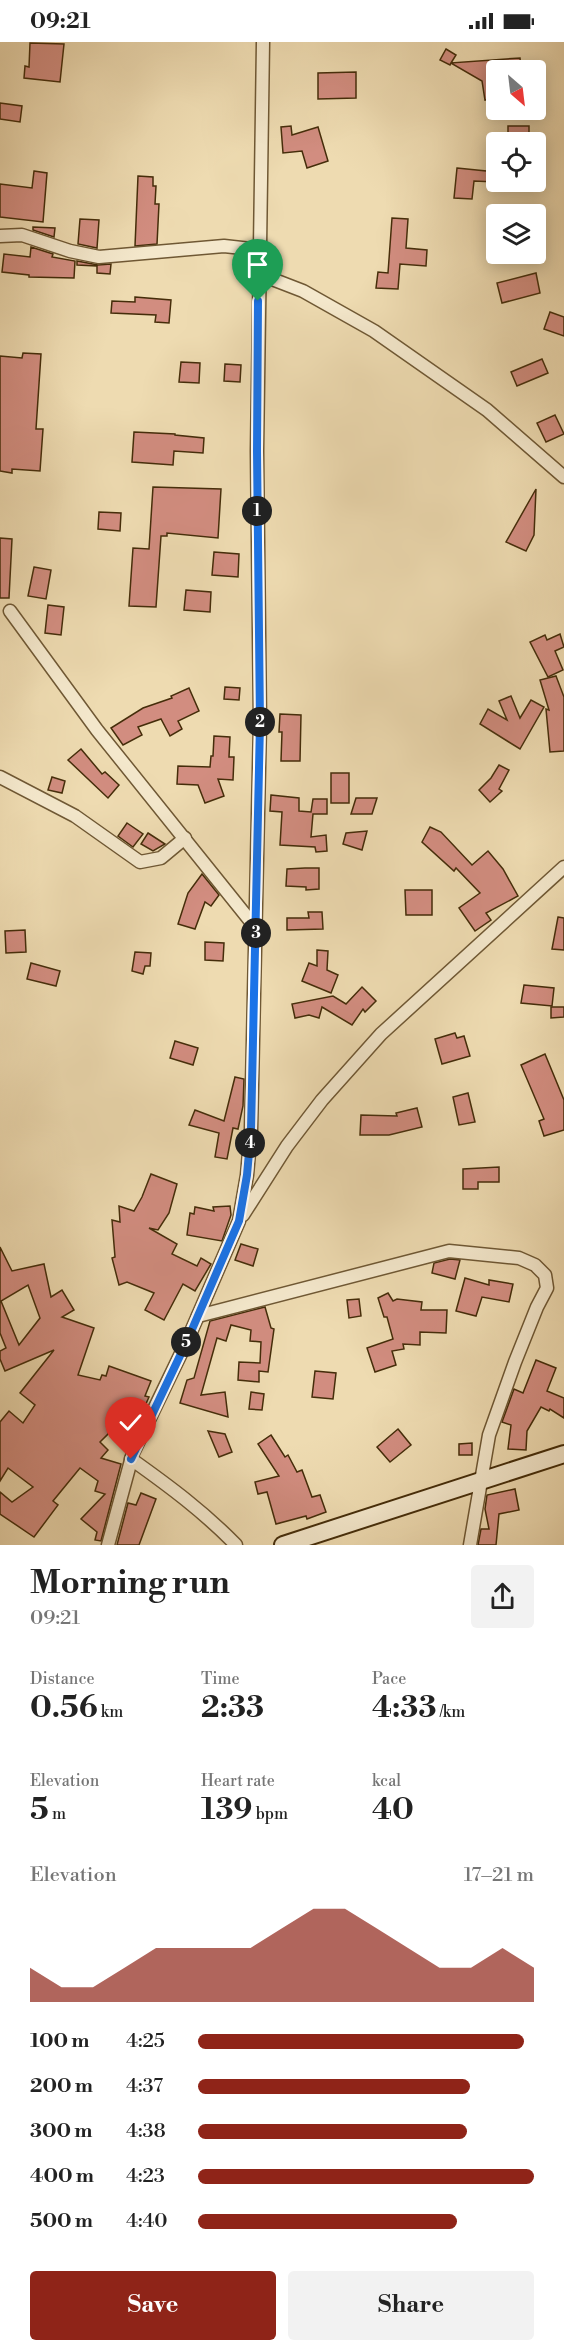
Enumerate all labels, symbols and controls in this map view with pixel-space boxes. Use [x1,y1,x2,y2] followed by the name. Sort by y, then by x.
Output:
[30,8,90,35] text: 09:21
[486,60,546,120] north arrow
[486,60,546,264] map controls
[486,132,546,192] button: locate
[486,204,546,264] button: layers
[232,239,283,301] pin
[241,248,274,281] icon: arrive
[242,496,272,526] pin: 1
[253,501,261,521] text: 1
[245,707,275,737] pin: 2
[255,712,265,732] text: 2
[241,918,271,948] pin: 3
[251,923,261,943] text: 3
[235,1128,265,1158] pin: 4
[245,1133,255,1153] text: 4
[171,1327,201,1357] pin: 5
[181,1332,191,1352] text: 5
[105,1397,156,1459] pin
[114,1406,147,1439] icon: check
[30,1563,230,1604] text: Morning run
[471,1565,534,1628] button: share
[30,1606,80,1631] text: 09:21
[30,1669,95,1689] text: Distance
[201,1669,240,1689] text: Time
[372,1669,406,1689] text: Pace
[30,1689,98,1727] text: 0.56
[201,1689,264,1727] text: 2:33
[372,1689,436,1727] text: 4:33
[98,1702,123,1722] text: km
[436,1702,465,1722] text: /km
[30,1771,99,1791] text: Elevation
[201,1771,275,1791] text: Heart rate
[372,1771,401,1791] text: kcal
[30,1791,49,1829] text: 5
[201,1791,252,1829] text: 139
[372,1791,414,1829] text: 40
[49,1804,66,1824] text: m
[252,1804,288,1824] text: bpm
[30,1863,117,1888] text: Elevation
[464,1863,534,1888] text: 17–21 m
[30,2029,89,2054] text: 100 m
[126,2029,165,2054] text: 4:25
[30,2074,93,2099] text: 200 m
[126,2074,163,2099] text: 4:37
[30,2119,93,2144] text: 300 m
[126,2119,166,2144] text: 4:38
[30,2164,94,2189] text: 400 m
[126,2164,165,2189] text: 4:23
[30,2209,93,2234] text: 500 m
[126,2209,168,2234] text: 4:40
[30,2271,276,2340] button: Save
[288,2271,534,2340] button: Share

